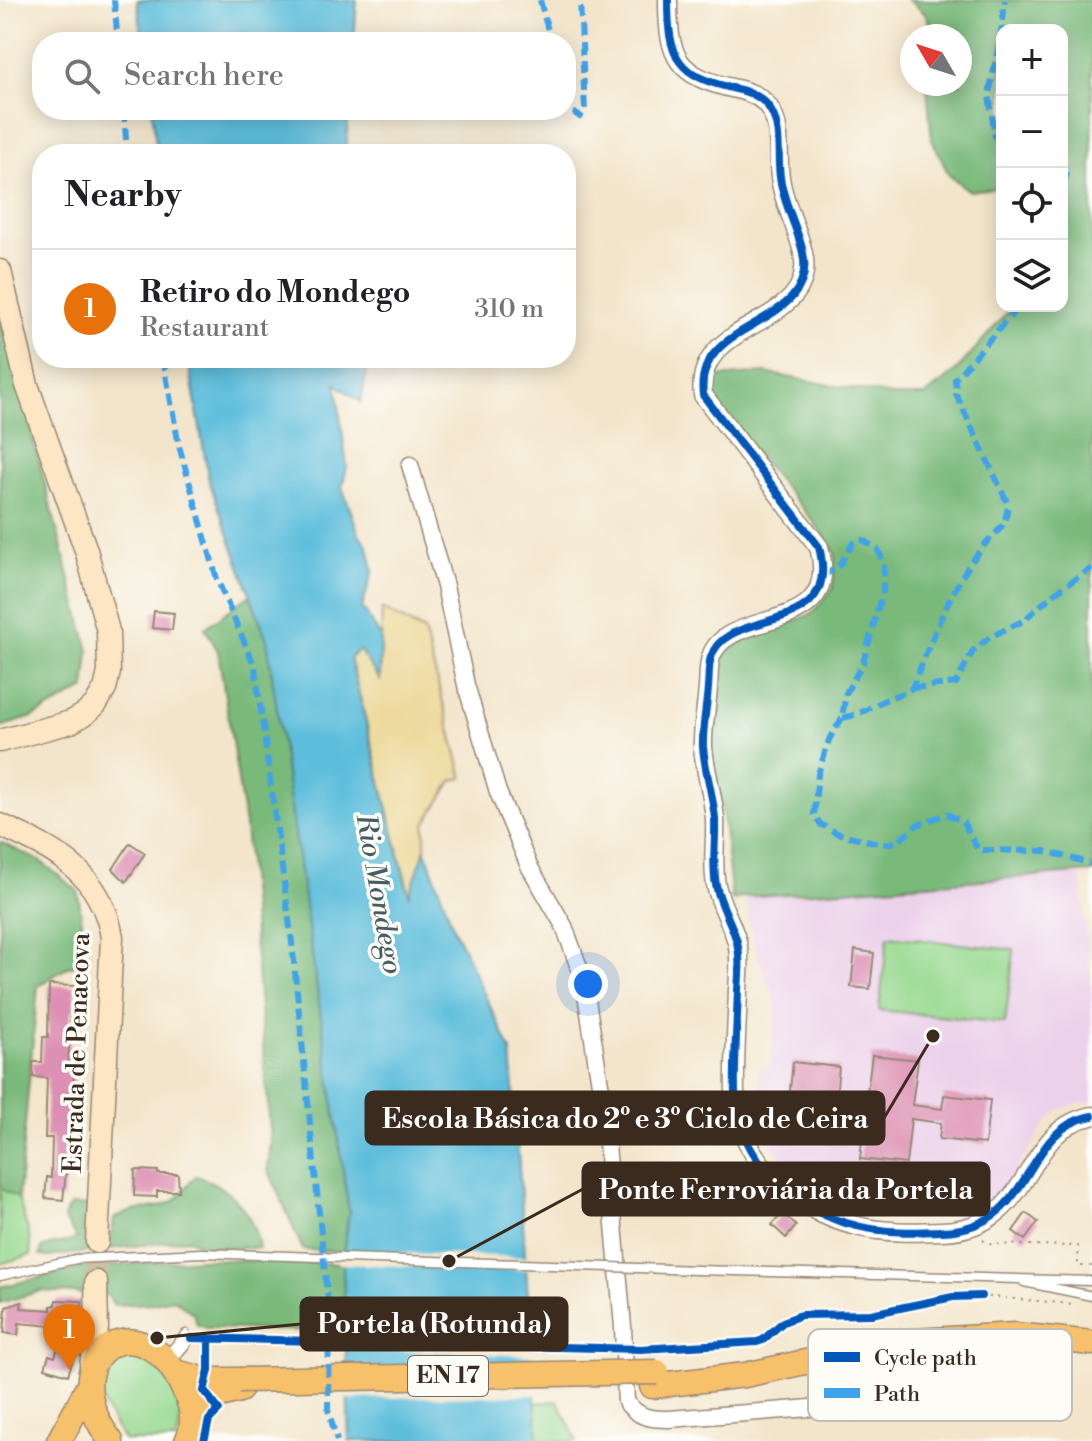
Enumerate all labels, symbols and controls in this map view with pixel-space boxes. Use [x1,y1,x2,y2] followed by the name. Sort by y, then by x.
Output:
[900,24,972,96] north arrow
[996,24,1068,312] map controls
[996,24,1068,96] button: +
[32,32,576,120] search box
[60,54,104,98] icon: search
[124,57,284,95] text: Search here
[996,96,1068,168] button: −
[996,168,1068,240] button: locate
[64,175,182,217] text: Nearby
[996,240,1068,312] button: layers
[140,274,410,312] text: Retiro do Mondego
[84,293,96,325] text: 1
[475,293,544,325] text: 310 m
[140,312,269,344] text: Restaurant
[348,810,410,977] water label: Rio Mondego
[57,931,97,1174] street label: Estrada de Penacova
[568,964,608,1004] your location
[366,1092,884,1144] callout: Escola Básica do 2º e 3º Ciclo de Ceira
[382,1102,869,1137] text: Escola Básica do 2º e 3º Ciclo de Ceira
[583,1163,989,1215] callout: Ponte Ferroviária da Portela
[599,1173,974,1208] text: Ponte Ferroviária da Portela
[301,1298,567,1350] callout: Portela (Rotunda)
[43,1304,95,1370] pin: 1
[317,1307,551,1342] text: Portela (Rotunda)
[808,1329,1072,1421] legend
[874,1345,977,1372] text: Cycle path
[408,1356,488,1396] road number: EN 17
[874,1381,920,1408] text: Path

